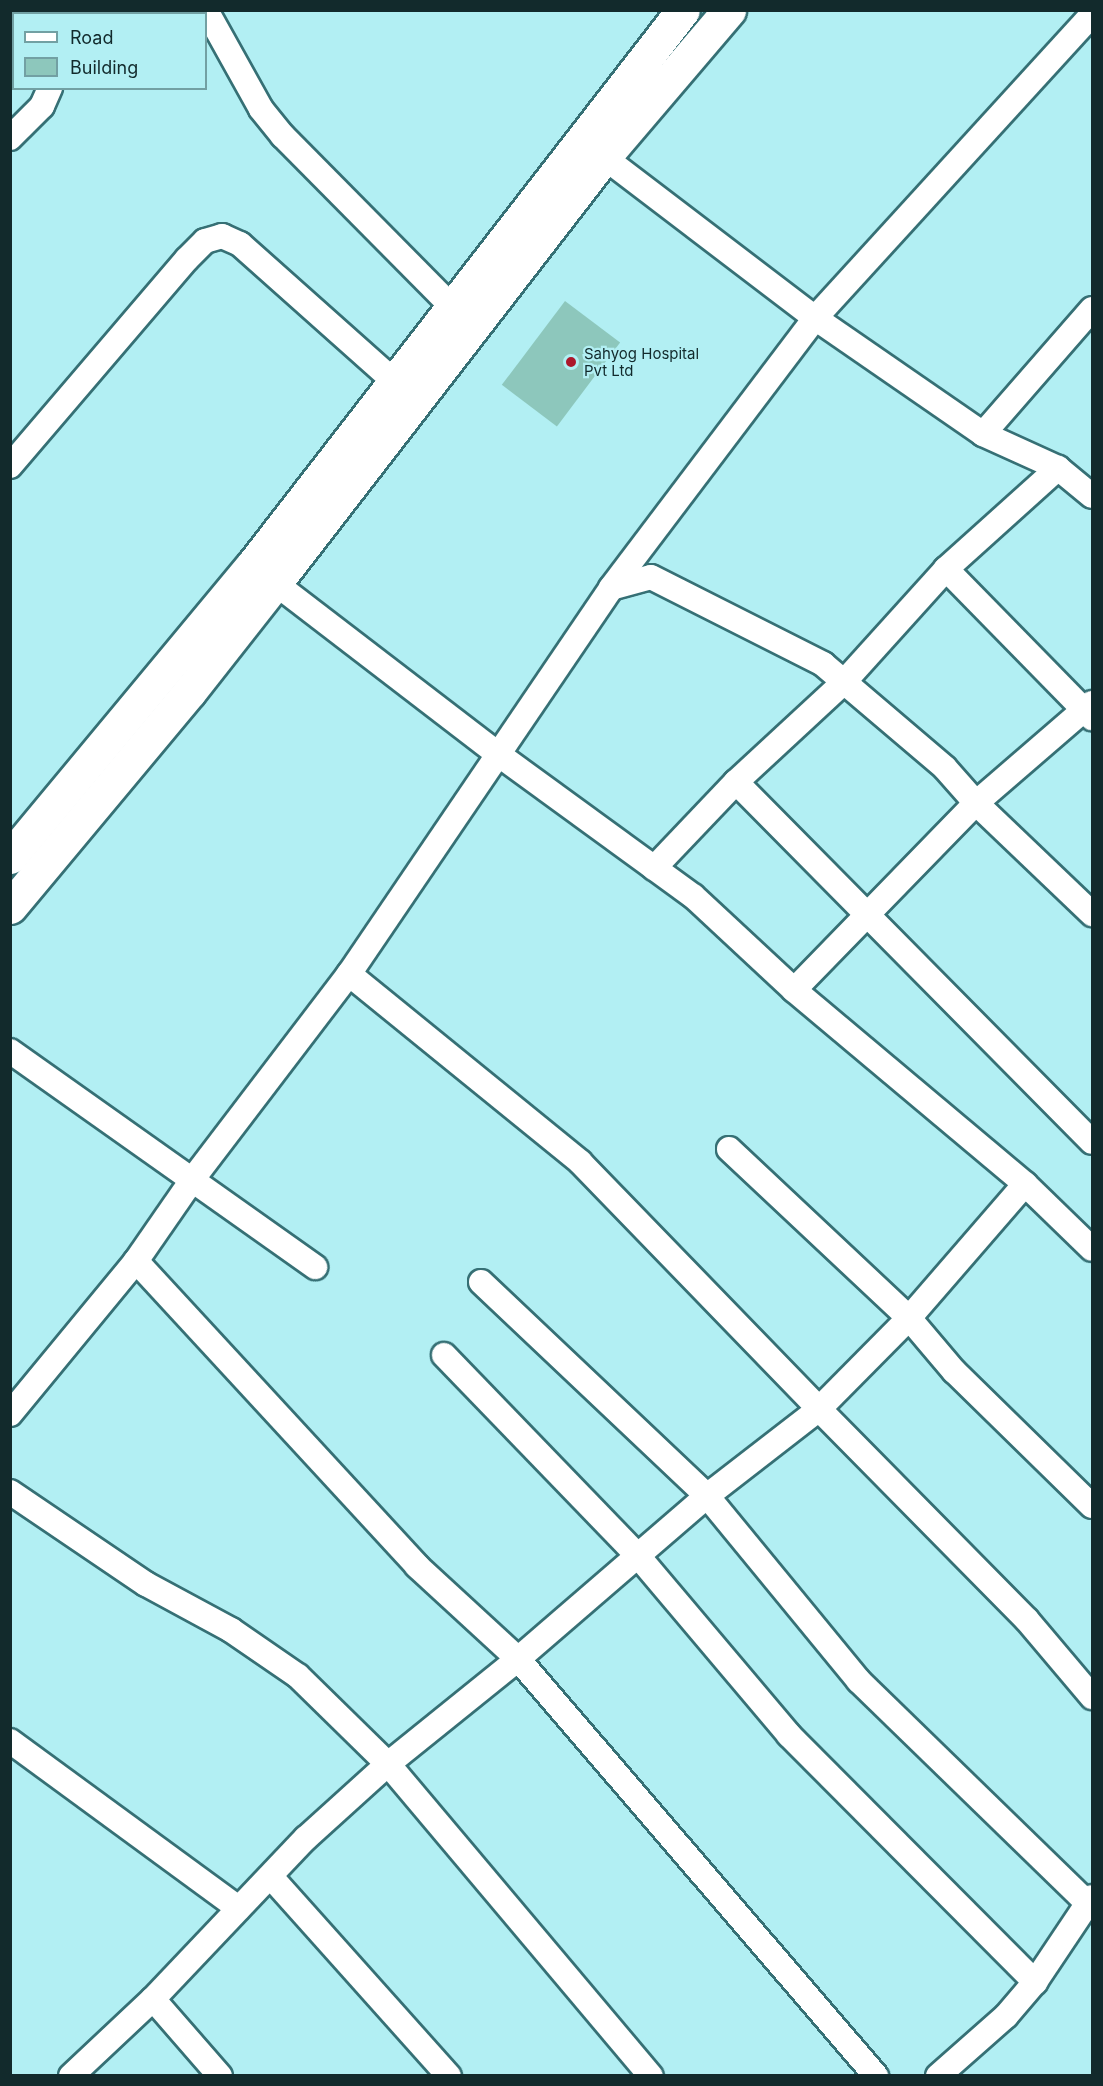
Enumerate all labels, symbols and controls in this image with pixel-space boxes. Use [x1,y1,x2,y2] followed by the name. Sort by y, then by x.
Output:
[12,12,207,90] legend
[70,27,113,48] text: Road
[70,57,138,78] text: Building
[584,344,699,379] place label: Sahyog Hospital Pvt Ltd
[562,353,580,371] marker: Sahyog Hospital Pvt Ltd

